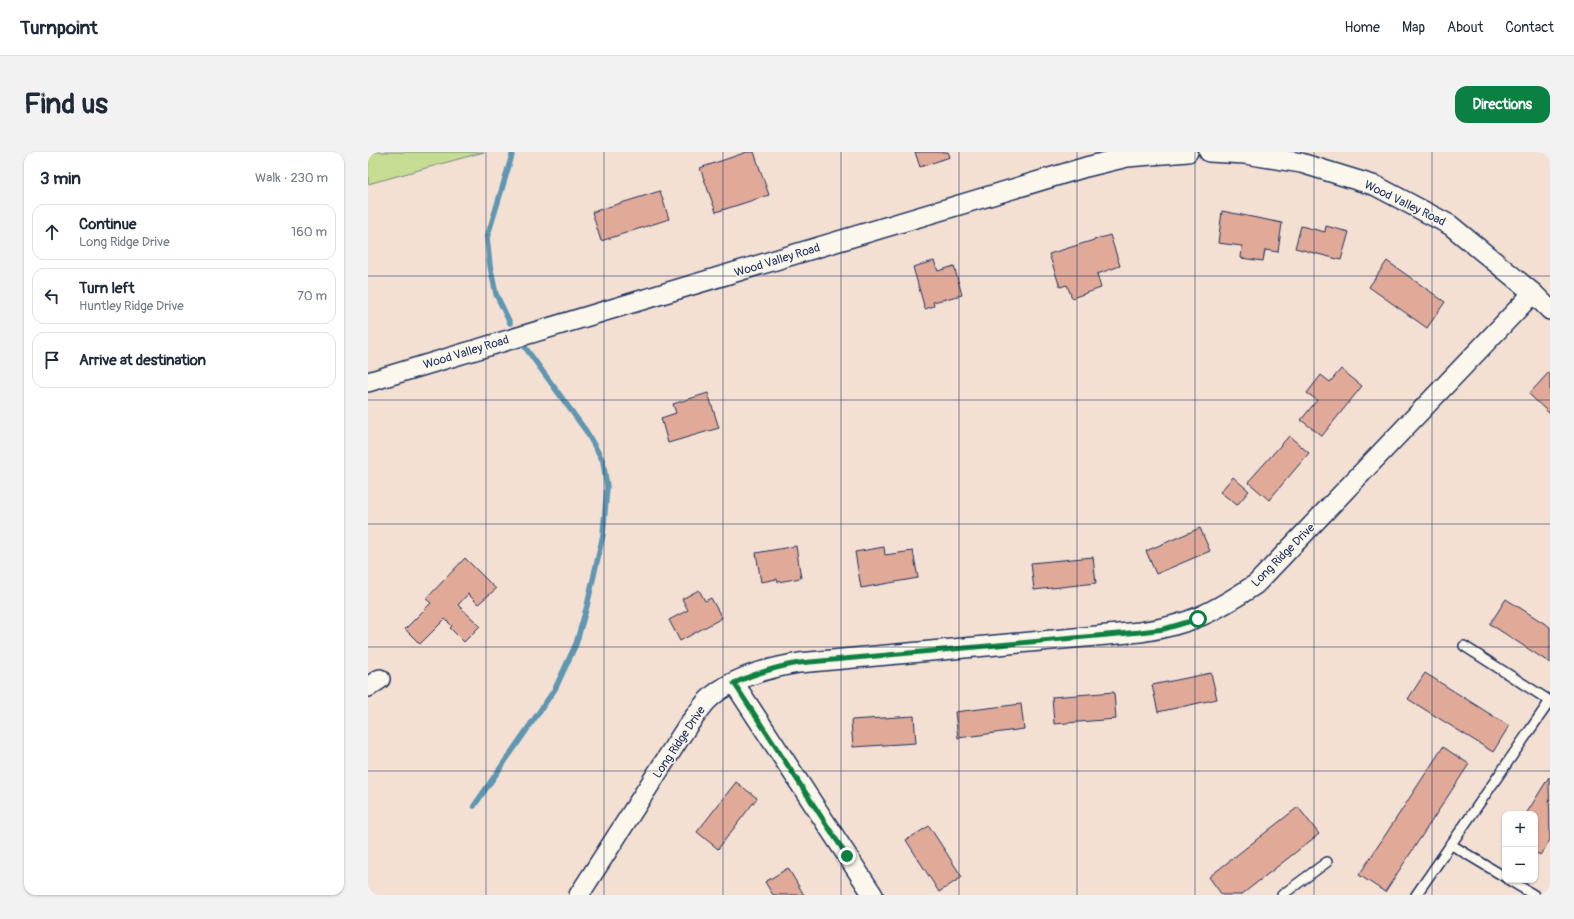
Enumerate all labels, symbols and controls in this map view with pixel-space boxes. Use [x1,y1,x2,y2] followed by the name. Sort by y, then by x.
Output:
[20,16,98,40] text: Turnpoint
[1345,19,1380,36] text: Home
[1402,19,1425,36] text: Map
[1447,19,1483,36] text: About
[1505,19,1554,36] text: Contact
[1455,86,1550,123] button: Directions
[24,87,108,122] text: Find us
[40,168,81,189] text: 3 min
[255,170,328,186] text: Walk · 230 m
[1362,177,1448,230] street label: Wood Valley Road
[79,215,137,234] text: Continue
[41,221,63,243] icon: ahead
[291,224,327,240] text: 160 m
[79,234,170,250] text: Long Ridge Drive
[733,240,822,281] street label: Wood Valley Road
[79,279,135,298] text: Turn left
[41,285,63,307] icon: left
[297,288,327,304] text: 70 m
[79,298,184,314] text: Huntley Ridge Drive
[422,332,511,373] street label: Wood Valley Road
[41,349,63,371] icon: arrive
[79,351,206,370] text: Arrive at destination
[1248,520,1318,590] street label: Long Ridge Drive
[1189,610,1207,628] route start
[650,703,709,781] street label: Long Ridge Drive
[1502,811,1538,883] map controls
[1502,811,1538,847] button: +
[838,847,856,865] route end
[1502,847,1538,883] button: −

